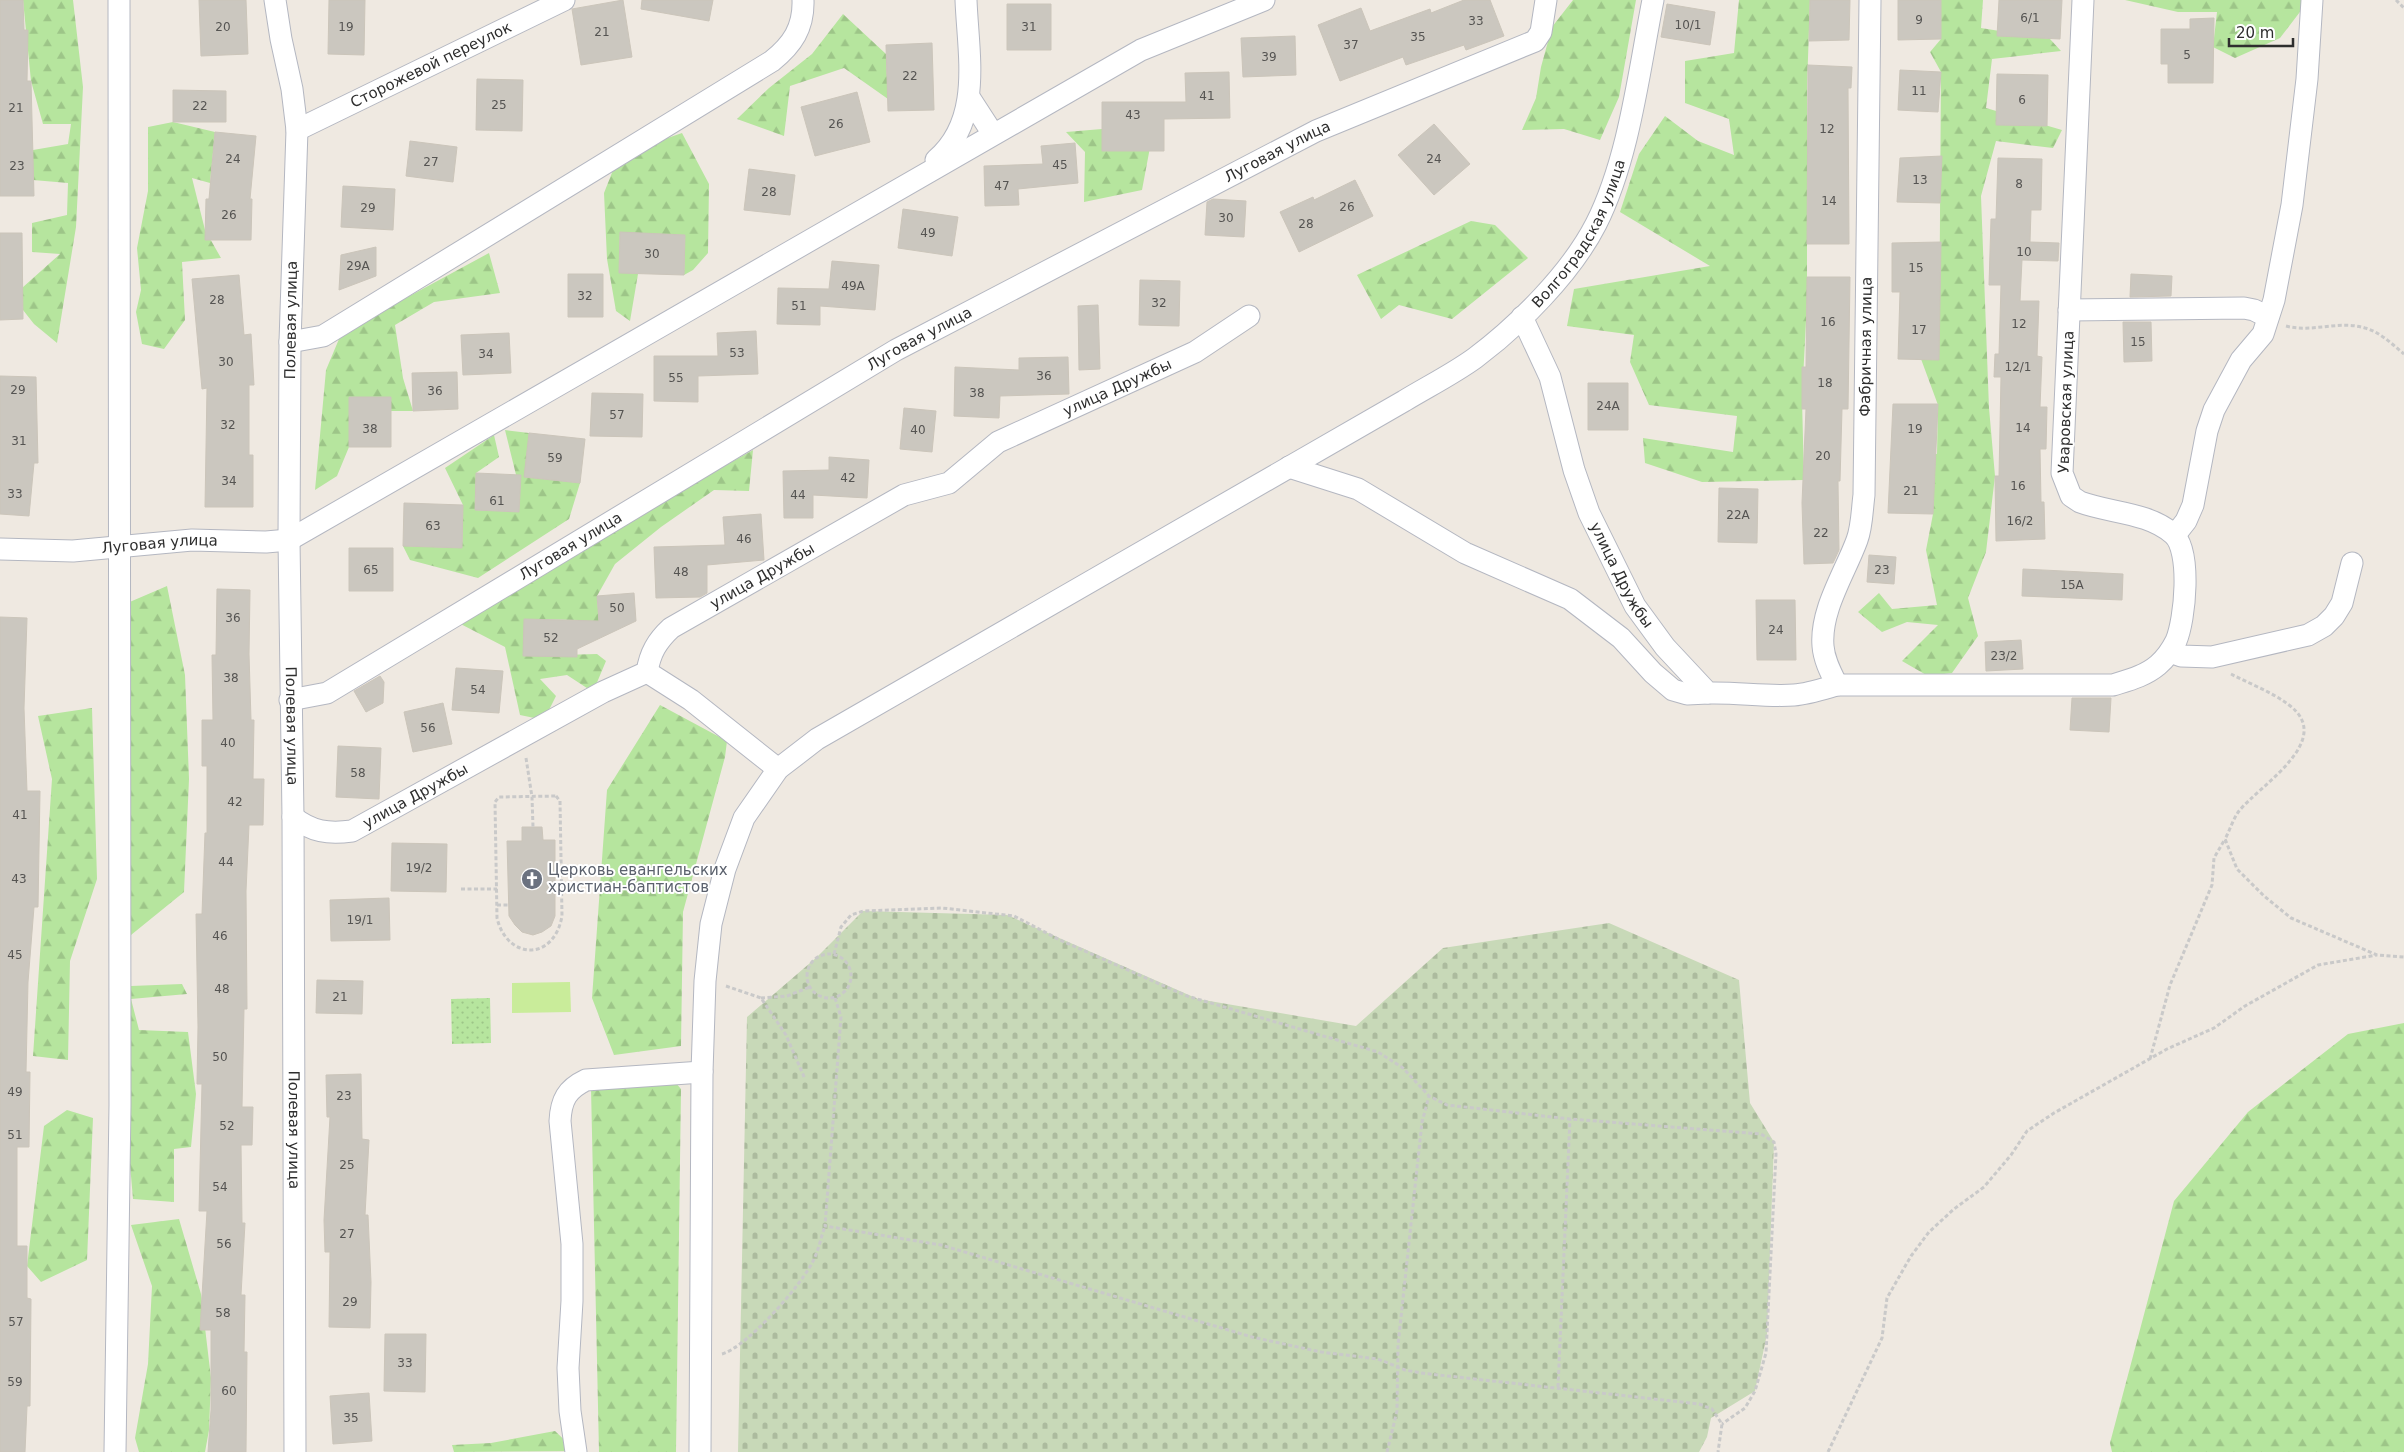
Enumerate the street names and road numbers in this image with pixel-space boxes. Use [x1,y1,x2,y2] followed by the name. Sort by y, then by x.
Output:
[347,18,514,112] street label: Сторожевой переулок
[1221,117,1333,186] street label: Луговая улица
[1528,157,1629,312] street label: Волгоградская улица
[281,260,301,380] street label: Полевая улица
[1856,277,1876,417] street label: Фабричная улица
[864,303,975,374] street label: Луговая улица
[2055,330,2077,474] street label: Уваровская улица
[1060,355,1174,420] street label: улица Дружбы
[516,508,625,584] street label: Луговая улица
[1586,519,1657,632] street label: улица Дружбы
[101,531,218,557] street label: Луговая улица
[707,539,817,613] street label: улица Дружбы
[282,666,302,785] street label: Полевая улица
[360,760,471,832] street label: улица Дружбы
[285,1070,303,1189] street label: Полевая улица

